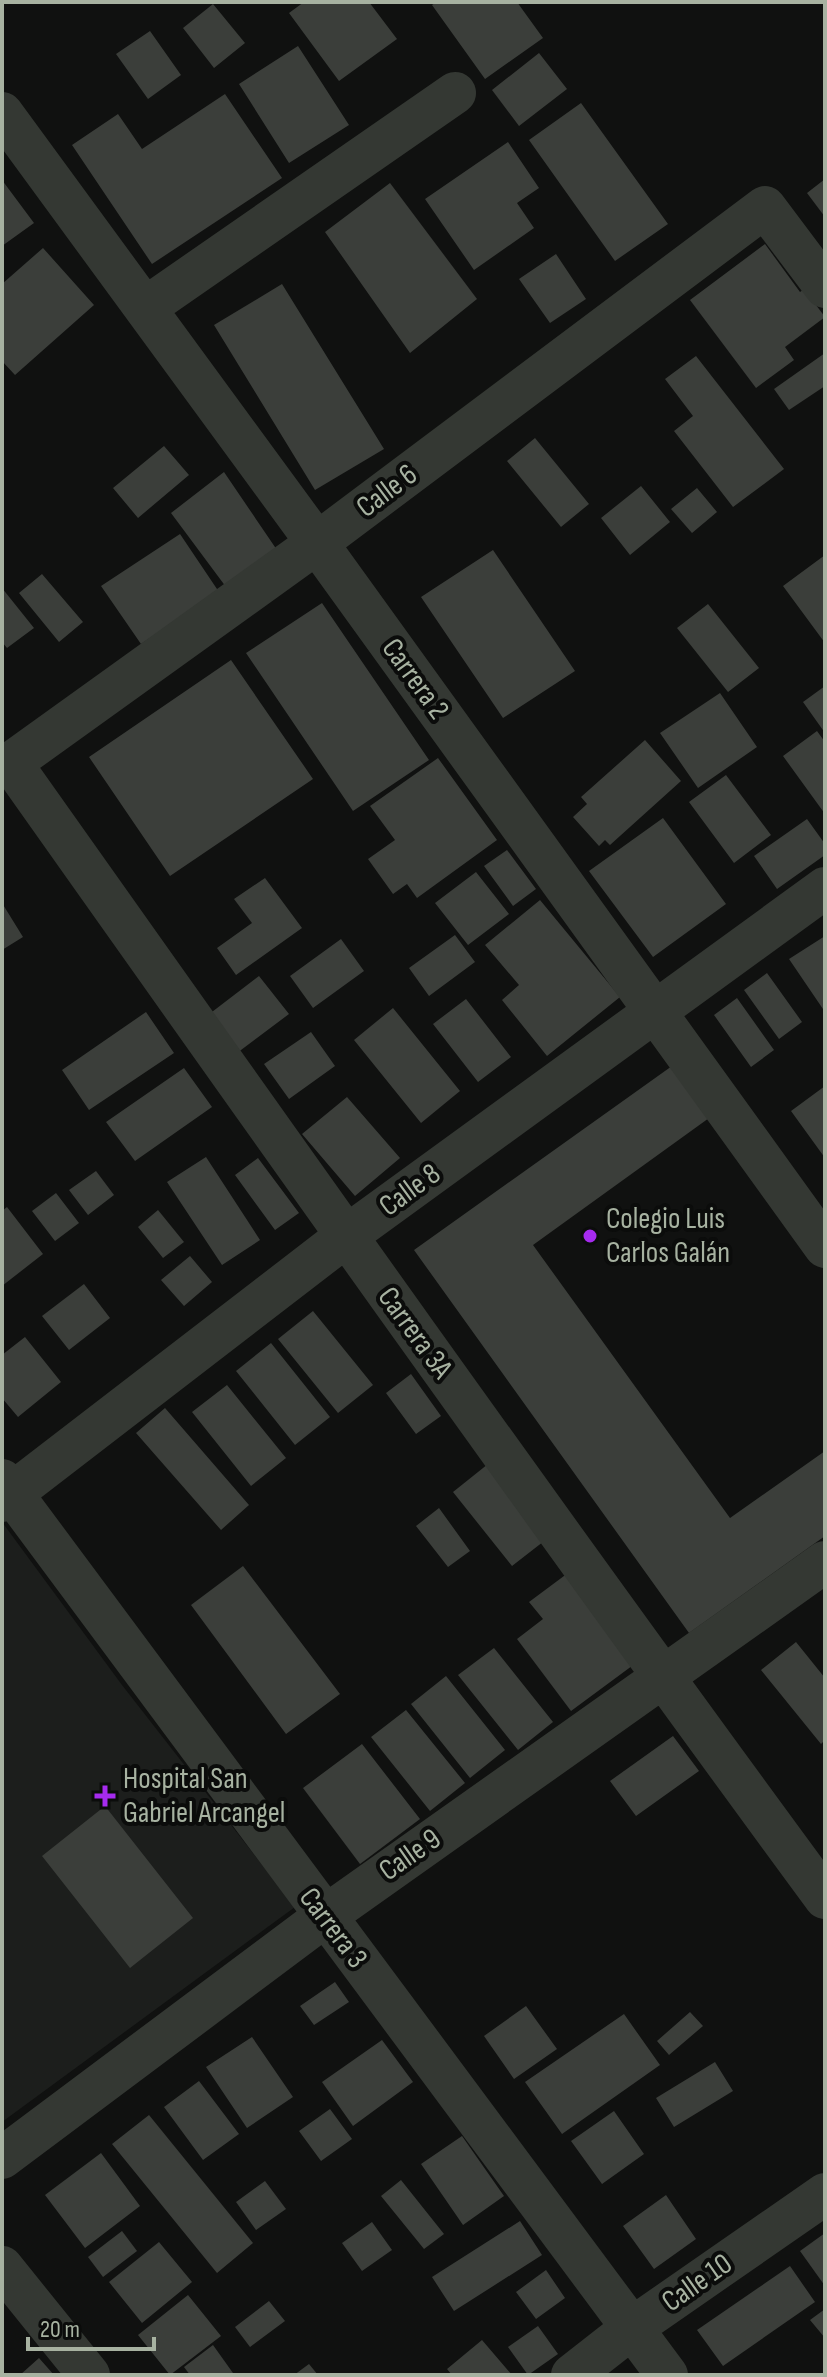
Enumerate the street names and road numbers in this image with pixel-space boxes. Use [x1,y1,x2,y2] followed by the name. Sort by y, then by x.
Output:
[350,457,424,525] street label: Calle 6
[374,632,456,726] street label: Carrera 2
[372,1156,448,1224] street label: Calle 8
[370,1280,460,1386] street label: Carrera 3A
[372,1821,448,1889] street label: Calle 9
[291,1881,375,1975] street label: Carrera 3
[655,2246,739,2320] street label: Calle 10

